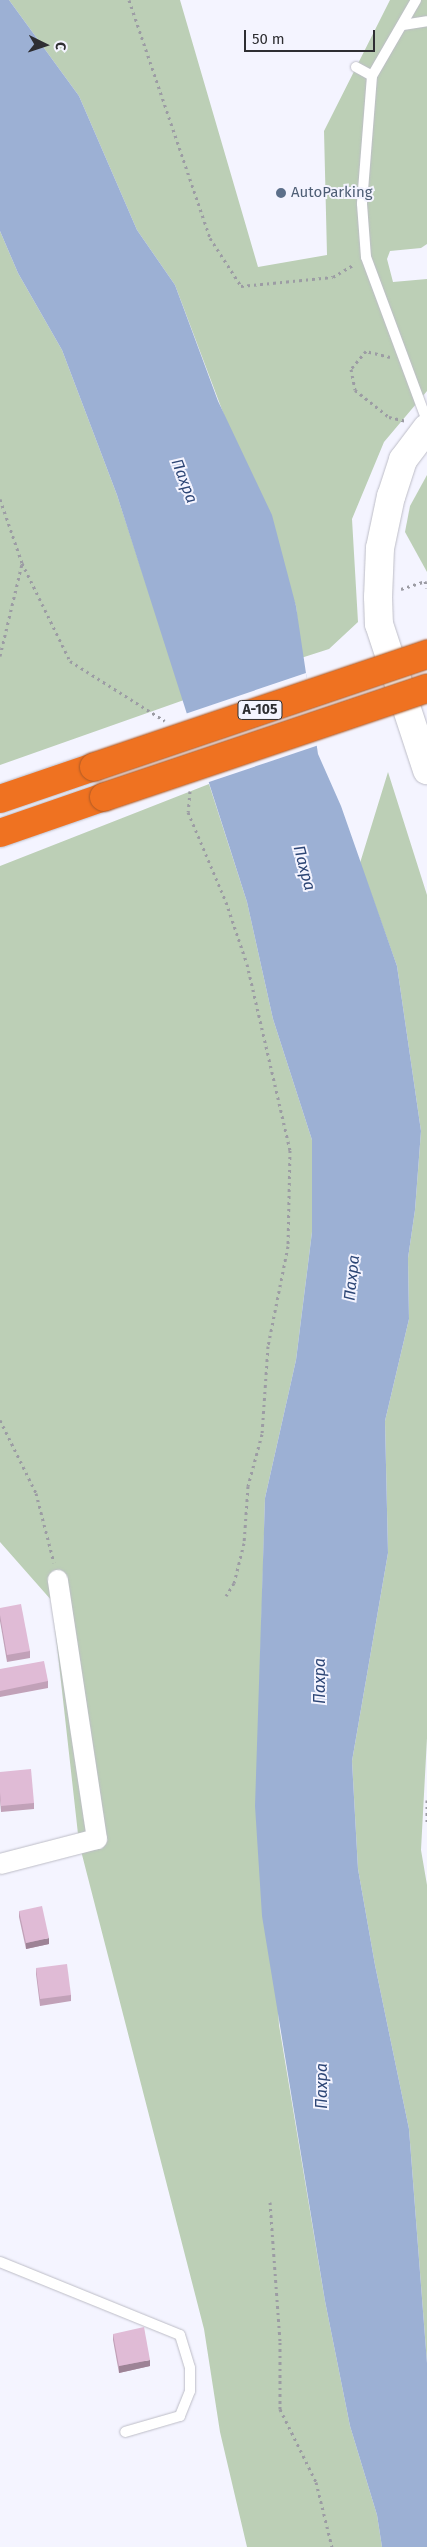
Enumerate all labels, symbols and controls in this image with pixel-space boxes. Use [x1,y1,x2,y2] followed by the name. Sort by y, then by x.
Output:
[20,20,70,70] north arrow
[247,20,378,52] scale bar
[252,30,285,48] text: 50 m
[52,41,69,51] text: С
[291,184,373,202] place label: AutoParking
[275,187,287,199] marker: AutoParking
[167,456,201,506] water label: Пахра
[236,698,284,722] road number: А-105
[289,843,319,893] water label: Пахра
[340,1254,364,1302] water label: Пахра
[310,1658,330,1704] water label: Пахра
[312,2063,332,2109] water label: Пахра

